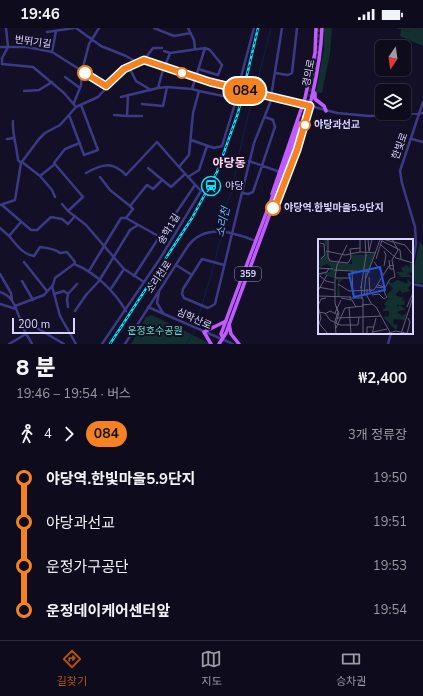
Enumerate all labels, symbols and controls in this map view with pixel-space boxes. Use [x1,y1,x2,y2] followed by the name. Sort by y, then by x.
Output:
[20,4,60,24] text: 19:46
[14,33,52,51] street label: 번뛰기길
[375,40,411,76] north arrow
[375,40,411,120] map controls
[299,58,319,88] street label: 경의로
[77,65,93,81] unlabelled marker
[176,67,188,79] unlabelled marker
[222,78,268,104] line badge: 084
[232,81,258,100] text: 084
[375,84,411,120] button: layers
[314,118,360,132] place label: 야당과선교
[299,119,311,131] marker: 야당과선교
[389,131,411,161] street label: 한빛로
[212,155,246,171] district label: 야당동
[200,175,222,197] station icon: 야당
[225,179,243,193] place label: 야당
[265,200,281,216] marker: 야당역.한빛마을5.9단지
[284,201,384,215] place label: 야당역.한빛마을5.9단지
[213,204,234,238] water label: 소리천
[154,211,184,247] street label: 송학1길
[318,239,413,334] inset map
[143,258,175,296] street label: 소리천로
[235,267,261,281] road number: 359
[174,305,214,333] street label: 심학산로
[12,316,75,335] scale bar
[18,317,50,332] text: 200 m
[127,324,183,338] park label: 운정호수공원
[16,353,56,383] text: 8 분
[358,368,407,388] text: ₩2,400
[16,385,131,403] text: 19:46 – 19:54 · 버스
[16,423,38,445] icon: walk
[58,423,80,445] icon: forward
[94,424,119,443] text: 084
[44,425,52,443] text: 4
[348,426,407,444] text: 3개 정류장
[46,469,196,489] text: 야당역.한빛마을5.9단지
[373,469,407,487] text: 19:50
[46,513,115,533] text: 야당과선교
[373,513,407,531] text: 19:51
[46,557,129,577] text: 운정가구공단
[373,557,407,575] text: 19:53
[46,601,170,621] text: 운정데이케어센터앞
[373,601,407,619] text: 19:54
[57,648,87,689] tab: 길찾기
[200,648,222,689] tab: 지도
[336,648,366,689] tab: 승차권

